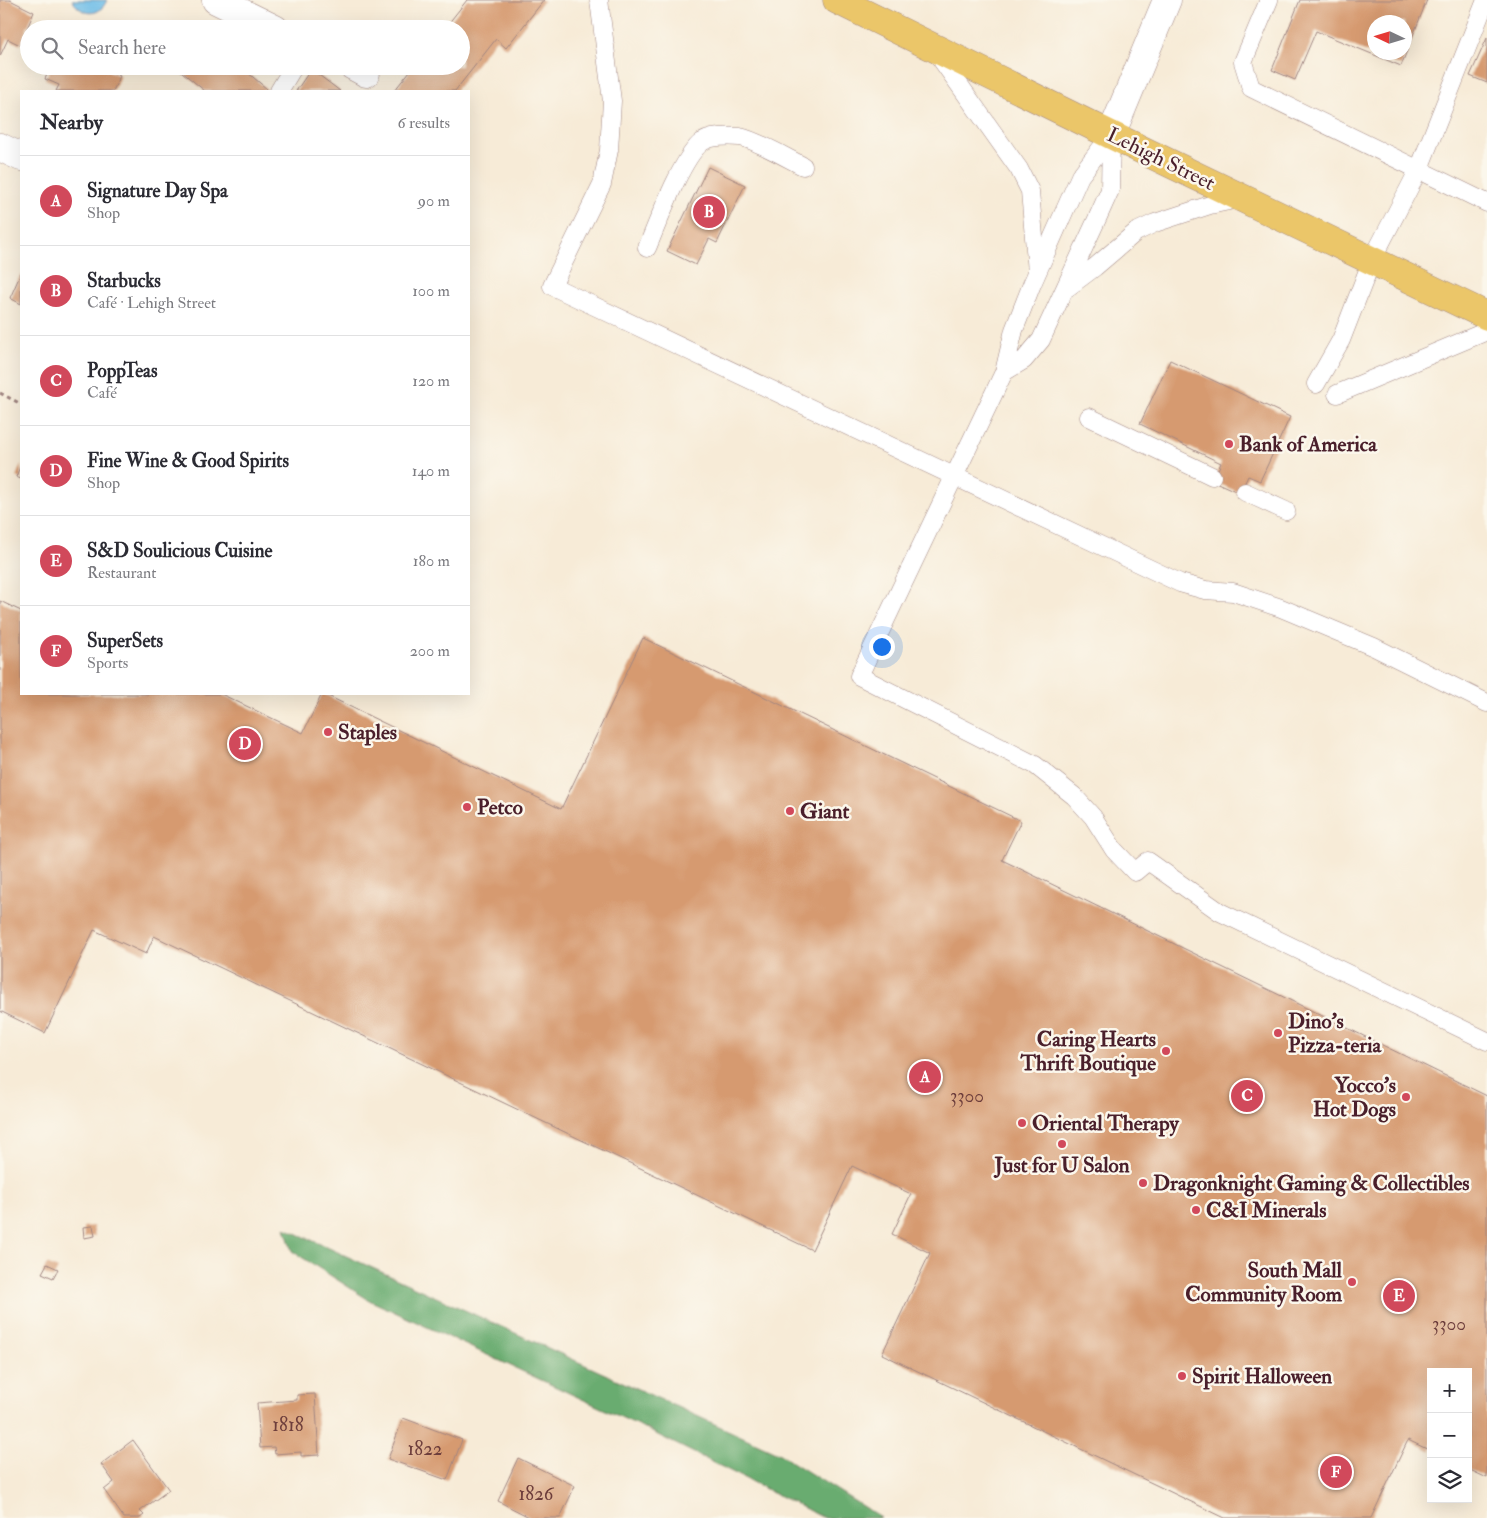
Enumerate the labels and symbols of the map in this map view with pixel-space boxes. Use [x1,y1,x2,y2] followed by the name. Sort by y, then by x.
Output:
[1367,15,1412,60] north arrow
[1103,121,1220,197] street label: Lehigh Street
[693,193,725,231] pin: B
[1239,431,1378,458] place label: Bank of America
[1223,438,1235,450] marker: Bank of America
[869,634,895,660] your location
[338,719,397,746] place label: Staples
[229,725,261,763] pin: D
[322,726,334,738] marker: Staples
[477,794,523,821] place label: Petco
[800,798,850,825] place label: Giant
[461,801,473,813] marker: Petco
[784,805,796,817] marker: Giant
[1288,1008,1383,1059] place label: Dino's Pizza-teria
[1019,1026,1156,1077] place label: Caring Hearts Thrift Boutique
[1272,1027,1284,1039] marker: Dino's Pizza-teria
[1160,1045,1172,1057] marker: Caring Hearts Thrift Boutique
[909,1058,941,1096] pin: A
[1313,1072,1396,1123] place label: Yocco's Hot Dogs
[1231,1077,1263,1115] pin: C
[950,1084,984,1108] house number: 3300
[1400,1091,1412,1103] marker: Yocco's Hot Dogs
[1032,1110,1180,1137] place label: Oriental Therapy
[1016,1117,1028,1129] marker: Oriental Therapy
[1056,1138,1068,1150] marker: Just for U Salon
[994,1152,1130,1179] place label: Just for U Salon
[1153,1170,1470,1197] place label: Dragonknight Gaming & Collectibles
[1137,1177,1149,1189] marker: Dragonknight Gaming & Collectibles
[1206,1197,1326,1224] place label: C&I Minerals
[1190,1204,1202,1216] marker: C&I Minerals
[1185,1257,1343,1308] place label: South Mall Community Room
[1346,1276,1358,1288] marker: South Mall Community Room
[1383,1277,1415,1315] pin: E
[1432,1312,1466,1336] house number: 3300
[1192,1363,1332,1390] place label: Spirit Halloween
[1176,1370,1188,1382] marker: Spirit Halloween
[272,1413,304,1437] house number: 1818
[408,1437,442,1461] house number: 1822
[1320,1453,1352,1491] pin: F
[519,1482,555,1506] house number: 1826

